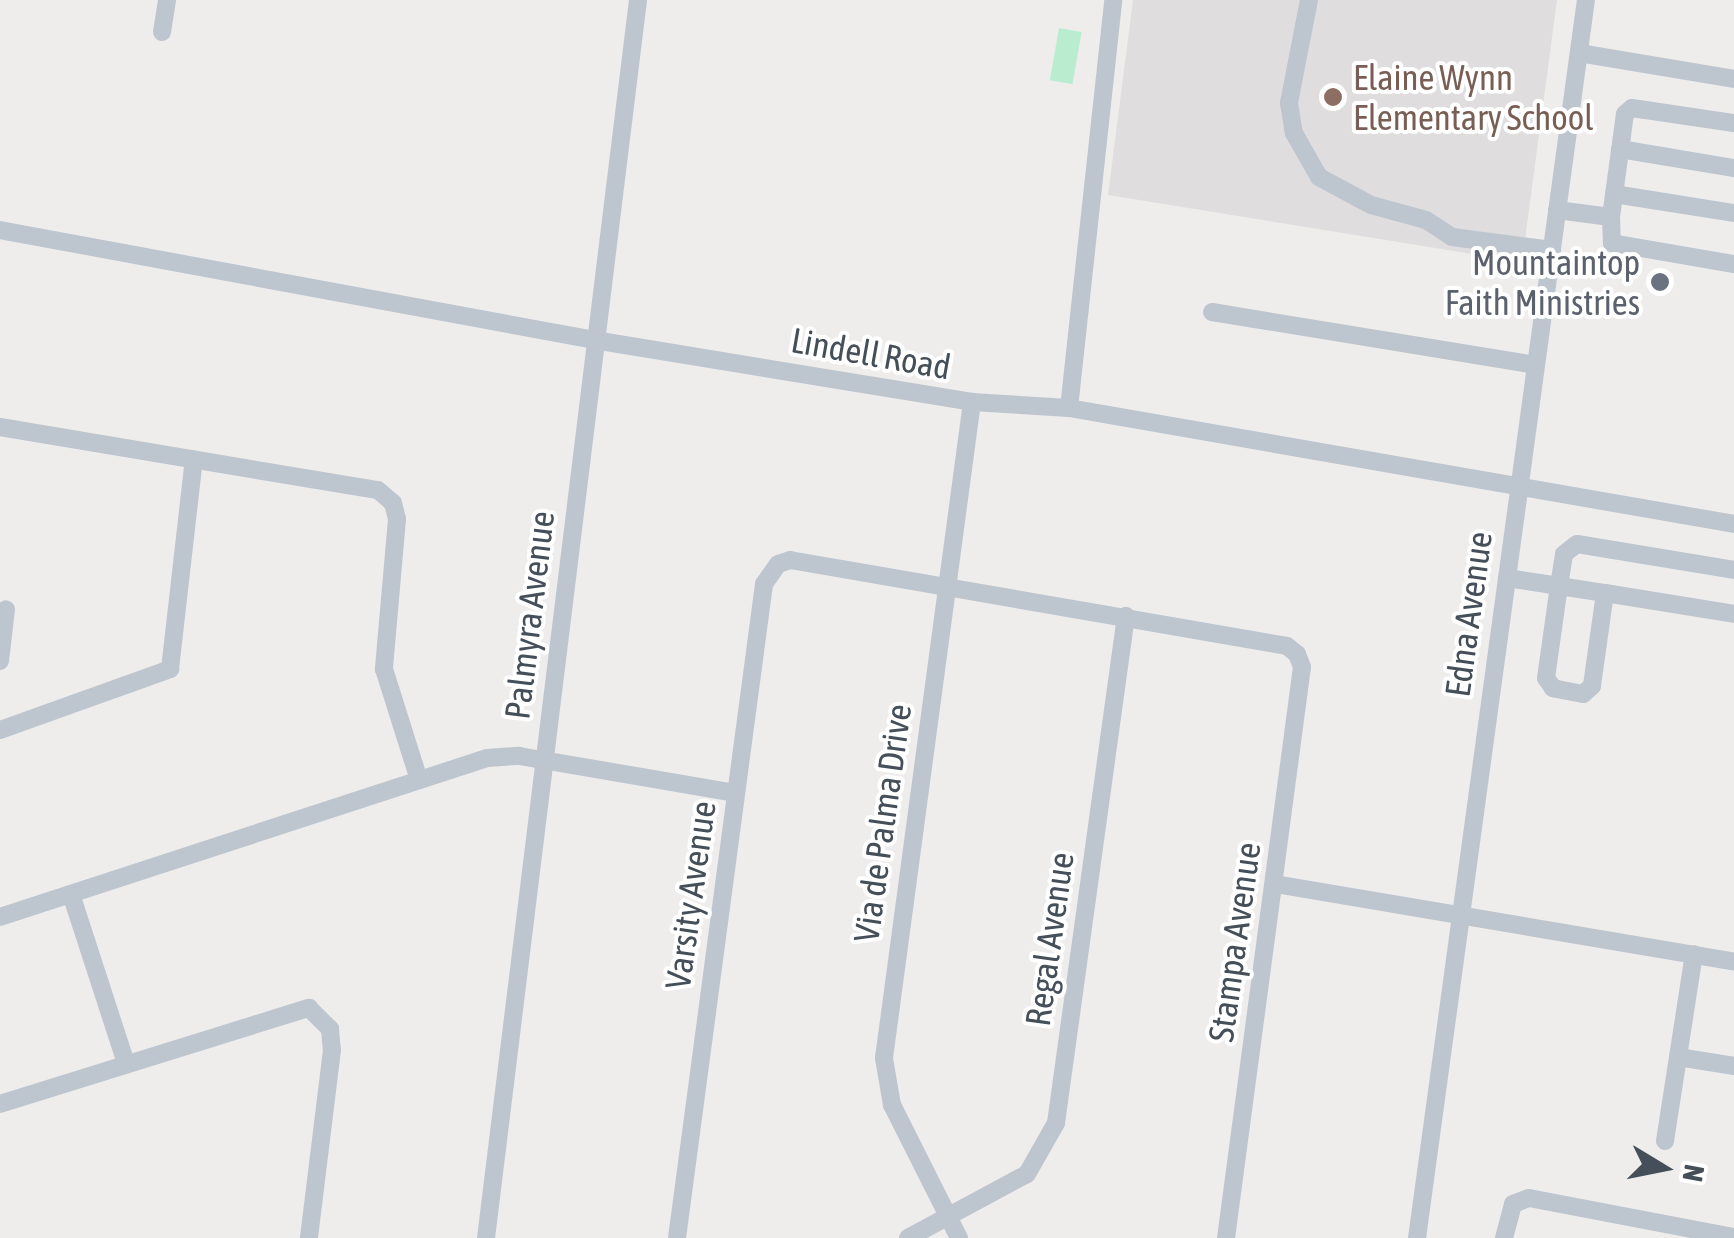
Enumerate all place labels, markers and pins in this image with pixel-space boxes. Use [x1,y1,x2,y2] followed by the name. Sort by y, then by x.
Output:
[1353,56,1593,138] place label: Elaine Wynn Elementary School
[1322,86,1344,108] marker: Elaine Wynn Elementary School
[1445,241,1640,323] place label: Mountaintop Faith Ministries
[1649,271,1671,293] marker: Mountaintop Faith Ministries

